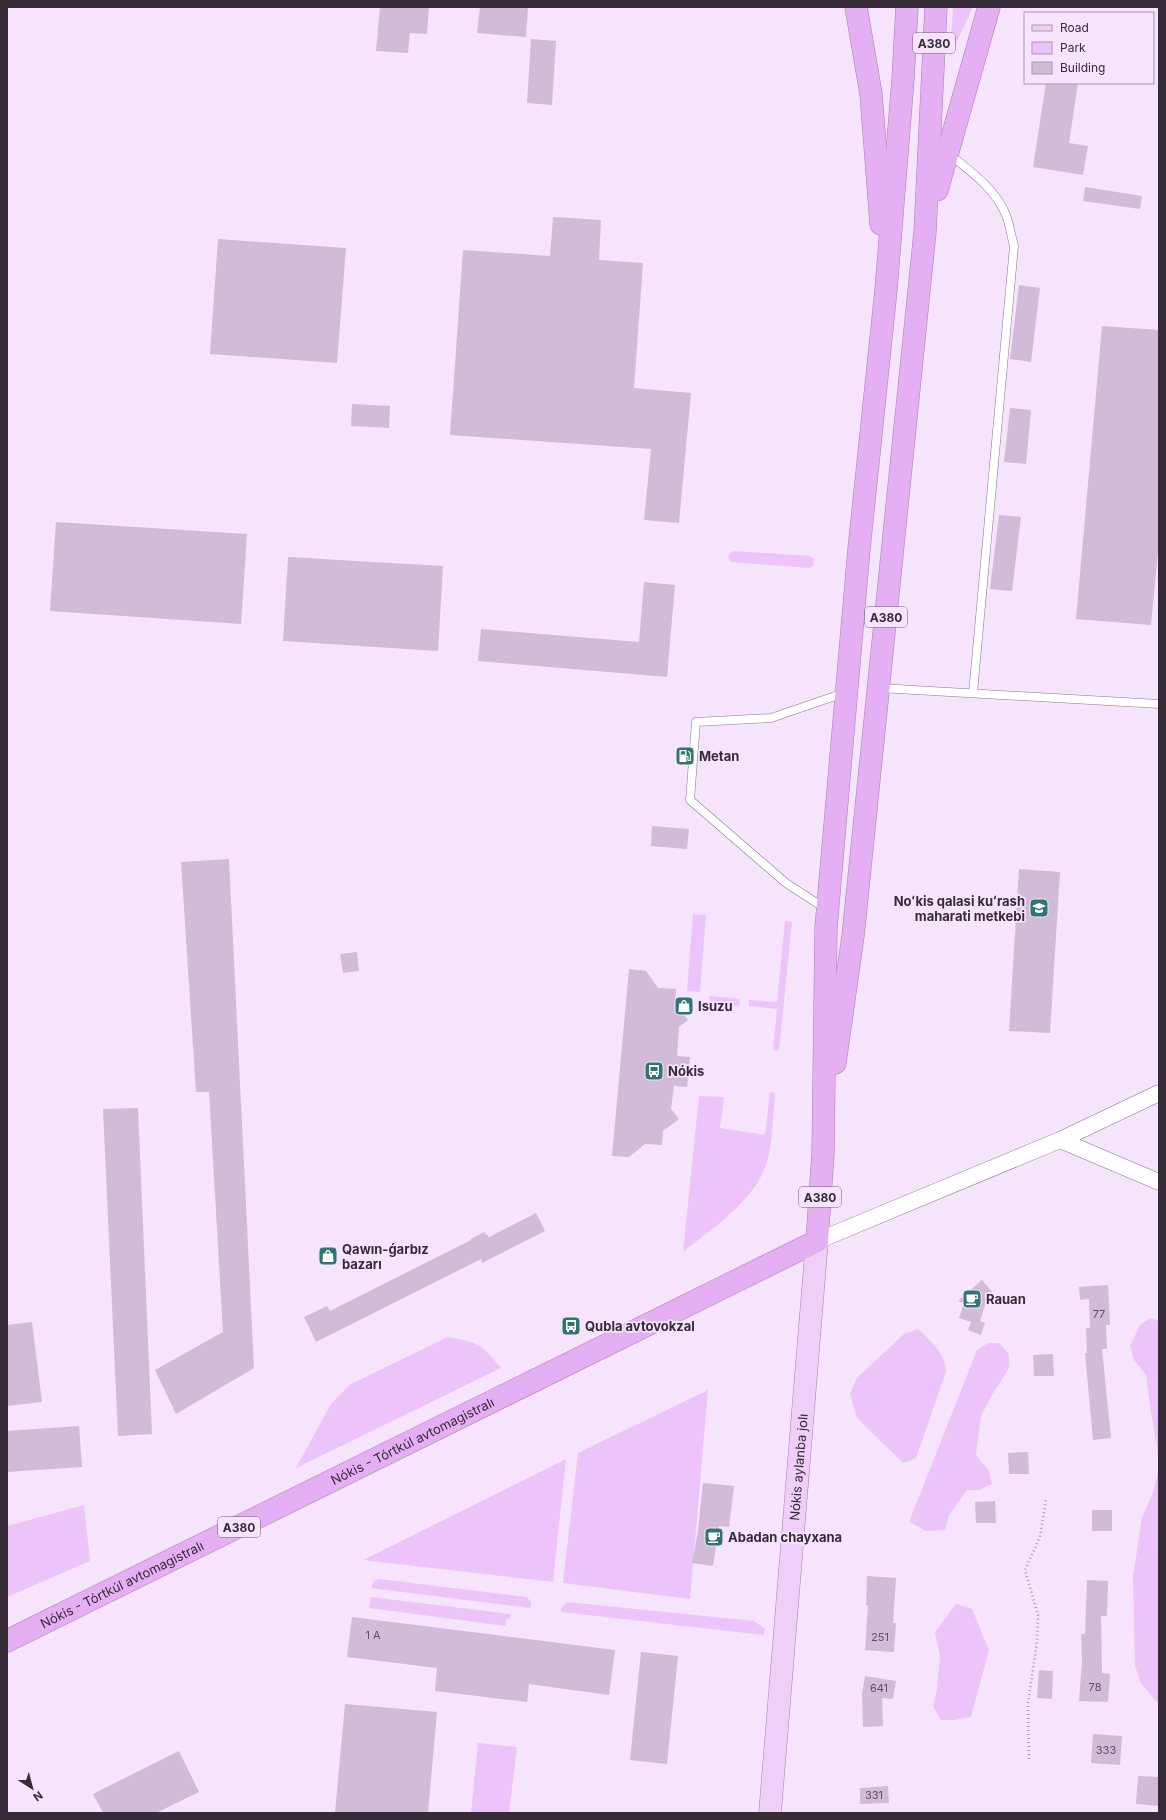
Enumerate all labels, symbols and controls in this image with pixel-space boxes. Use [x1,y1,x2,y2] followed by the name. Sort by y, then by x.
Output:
[1024,12,1154,84] legend
[1060,20,1089,35] text: Road
[913,33,955,53] road number: A380
[1060,40,1086,55] text: Park
[1060,60,1105,75] text: Building
[865,607,907,627] road number: A380
[674,745,696,767] fuel station icon: Metan
[699,748,739,764] place label: Metan
[894,893,1025,924] place label: Noʻkis qalasi kuʻrash maharati metkebi
[1028,897,1050,919] school or university icon: Noʻkis qalasi kuʻrash maharati metkebi
[673,995,695,1017] shop icon: Isuzu
[698,998,733,1014] place label: Isuzu
[643,1060,665,1082] bus stop icon: Nókis
[668,1063,704,1079] place label: Nókis
[799,1187,841,1207] road number: A380
[342,1241,429,1272] place label: Qawın-ǵarbız bazarı
[317,1245,339,1267] shop icon: Qawın-ǵarbız bazarı
[961,1288,983,1310] cafe icon: Rauan
[986,1291,1026,1307] place label: Rauan
[1093,1307,1105,1321] house number: 77
[560,1315,582,1337] bus stop icon: Qubla avtovokzal
[585,1318,695,1334] place label: Qubla avtovokzal
[328,1394,497,1488] street label: Nókis - Tórtkúl avtomagistralı
[786,1413,811,1521] street label: Nókis aylanba jolı
[218,1517,260,1537] road number: A380
[703,1526,725,1548] cafe icon: Abadan chayxana
[728,1529,842,1545] place label: Abadan chayxana
[37,1537,206,1631] street label: Nókis - Tórtkúl avtomagistralı
[365,1628,381,1642] house number: 1 А
[871,1630,889,1644] house number: 251
[1089,1680,1102,1694] house number: 78
[870,1681,888,1695] house number: 641
[1096,1743,1116,1757] house number: 333
[12,1768,52,1808] north arrow
[30,1788,45,1804] text: N
[865,1788,883,1802] house number: 331

